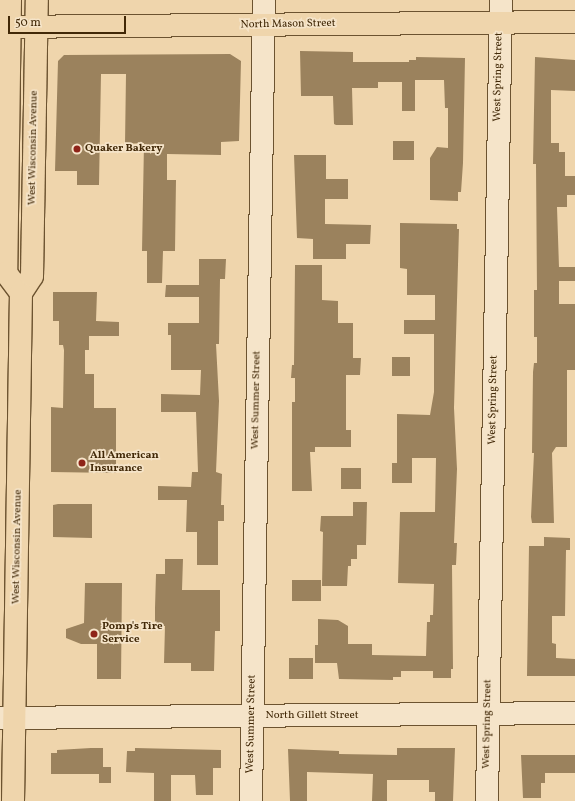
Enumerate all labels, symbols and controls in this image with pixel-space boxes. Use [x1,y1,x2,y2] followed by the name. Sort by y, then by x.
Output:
[10,8,128,34] scale bar
[15,15,41,31] text: 50 m
[240,18,336,32] street label: North Mason Street
[492,32,506,122] street label: West Spring Street
[26,90,42,206] street label: West Wisconsin Avenue
[85,142,162,156] place label: Quaker Bakery
[72,144,82,154] marker: Quaker Bakery
[250,351,264,449] street label: West Summer Street
[487,355,501,445] street label: West Spring Street
[90,450,159,476] place label: All American Insurance
[77,458,87,468] marker: All American Insurance
[10,489,26,605] street label: West Wisconsin Avenue
[102,621,163,647] place label: Pomp's Tire Service
[89,629,99,639] marker: Pomp's Tire Service
[245,675,259,773] street label: West Summer Street
[481,679,495,769] street label: West Spring Street
[265,709,359,723] street label: North Gillett Street

